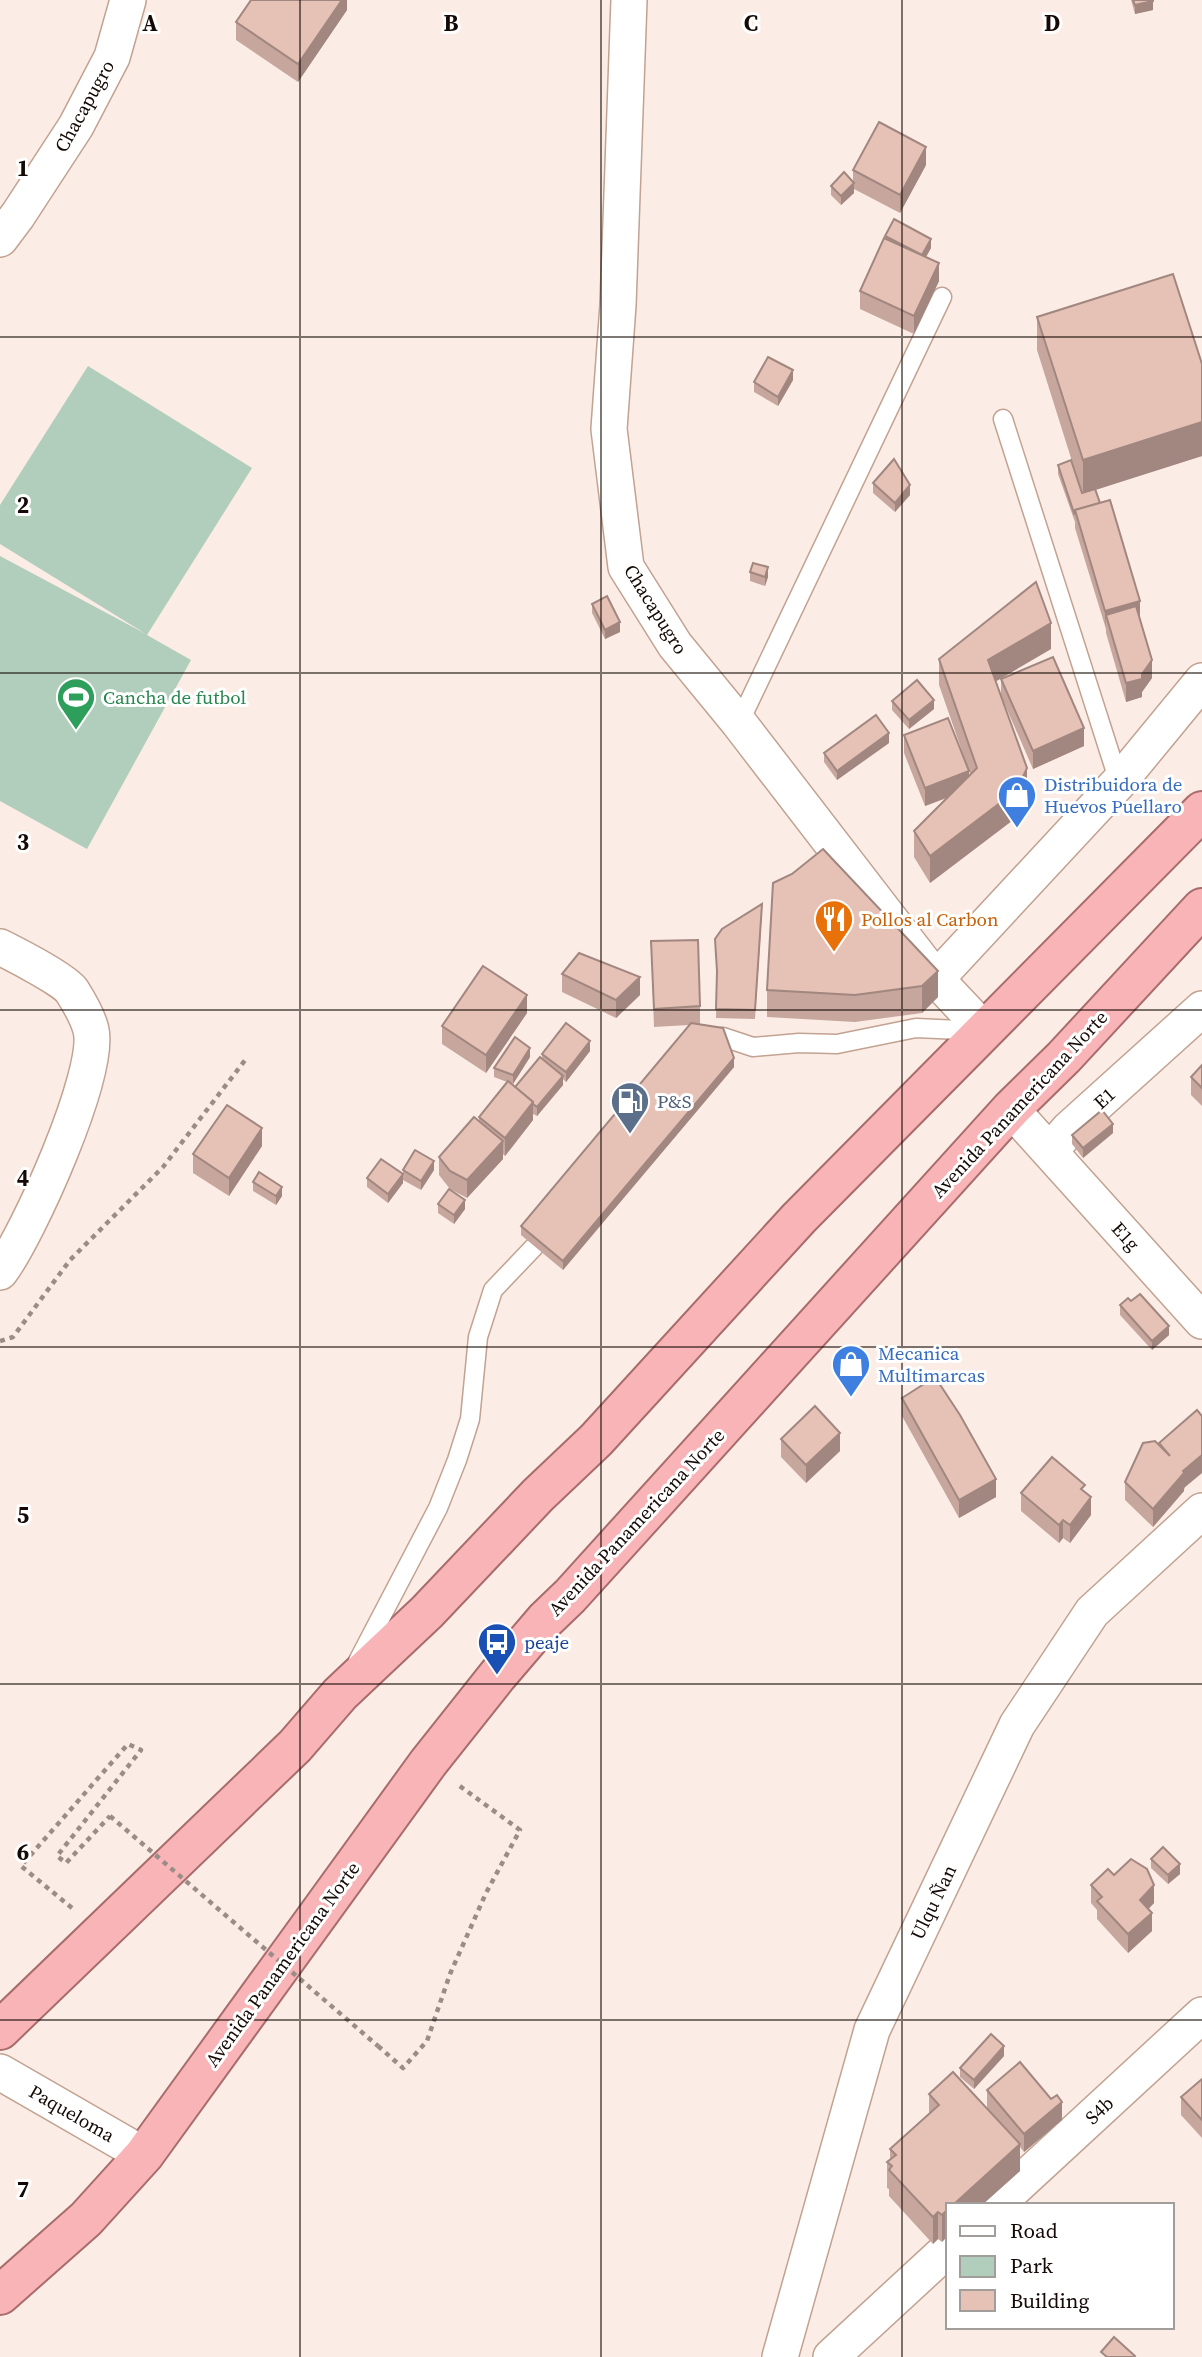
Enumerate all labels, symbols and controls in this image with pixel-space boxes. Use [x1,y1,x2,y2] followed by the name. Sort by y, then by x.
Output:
[142,7,158,39] text: A
[444,7,459,39] text: B
[744,7,758,39] text: C
[1044,7,1060,39] text: D
[48,55,120,157] street label: Chacapugro
[17,152,29,184] text: 1
[17,489,29,521] text: 2
[618,559,694,659] street label: Chacapugro
[55,676,97,731] sports icon: Cancha de futbol
[103,684,247,710] place label: Cancha de futbol
[1044,771,1182,819] place label: Distribuidora de Huevos Puellaro
[996,774,1038,829] shop icon: Distribuidora de Huevos Puellaro
[17,826,29,858] text: 3
[813,898,855,953] restaurant icon: Pollos al Carbon
[861,906,999,932] place label: Pollos al Carbon
[925,1005,1113,1203] street label: Avenida Panamericana Norte
[609,1080,651,1135] fuel station icon: P&S
[1088,1081,1120,1115] street label: E1
[657,1088,692,1114] place label: P&S
[17,1162,29,1194] text: 4
[1106,1216,1146,1256] street label: E1g
[878,1340,985,1388] place label: Mecanica Multimarcas
[830,1343,872,1398] shop icon: Mecanica Multimarcas
[542,1423,730,1621] street label: Avenida Panamericana Norte
[17,1499,29,1531] text: 5
[476,1621,518,1676] bus stop icon: peaje
[524,1629,569,1655] place label: peaje
[17,1836,29,1868] text: 6
[199,1856,365,2072] street label: Avenida Panamericana Norte
[904,1860,962,1944] street label: Ulqu Ñan
[24,2078,120,2148] street label: Paqueloma
[1079,2090,1119,2130] street label: S4b
[17,2173,29,2205] text: 7
[946,2203,1174,2329] legend
[1010,2216,1058,2245] text: Road
[1010,2251,1054,2280] text: Park
[1010,2286,1089,2315] text: Building

